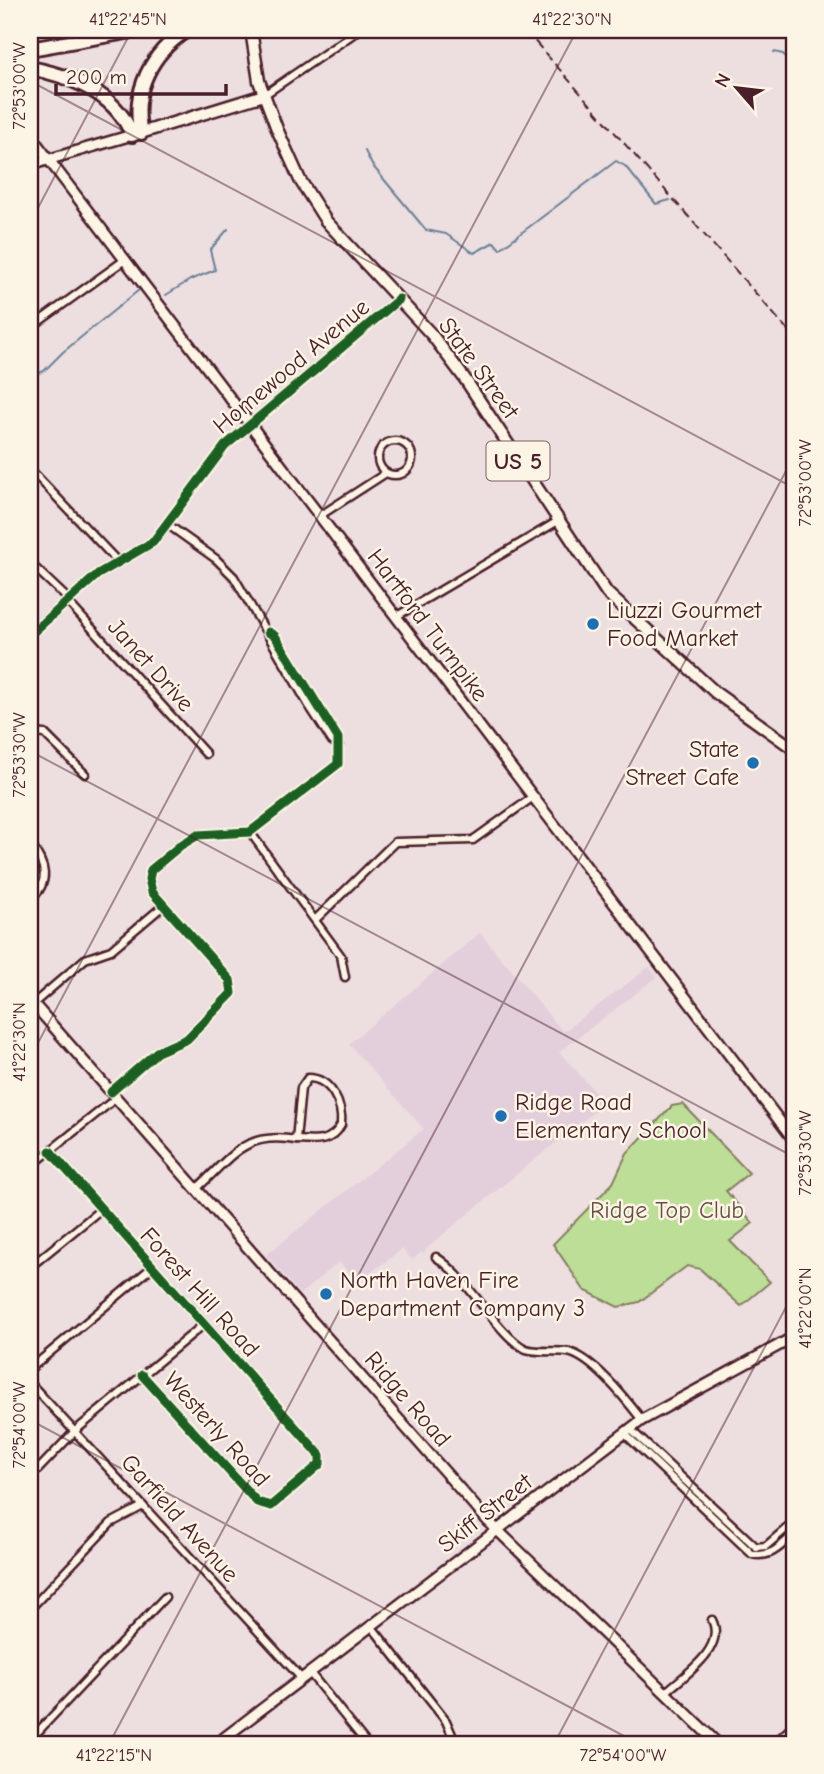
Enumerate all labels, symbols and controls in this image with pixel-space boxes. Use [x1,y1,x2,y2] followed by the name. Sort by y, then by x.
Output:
[89,9,167,30] text: 41°22'45"N
[532,9,612,30] text: 41°22'30"N
[9,42,30,130] text: 72°53'00"W
[56,52,226,96] scale bar
[702,52,772,122] north arrow
[66,65,127,89] text: 200 m
[710,70,735,91] text: N
[207,293,375,439] street label: Homewood Avenue
[433,312,526,425] street label: State Street
[795,439,816,527] text: 72°53'00"W
[486,442,550,481] road number: US 5
[362,543,494,707] street label: Hartford Turnpike
[607,596,763,652] place label: Liuzzi Gourmet Food Market
[102,613,200,717] street label: Janet Drive
[585,616,601,632] marker: Liuzzi Gourmet Food Market
[9,712,30,798] text: 72°53'30"W
[625,735,739,791] place label: State Street Cafe
[745,755,761,771] marker: State Street Cafe
[9,1002,30,1082] text: 41°22'30"N
[515,1088,707,1144] place label: Ridge Road Elementary School
[493,1108,509,1124] marker: Ridge Road Elementary School
[795,1110,816,1196] text: 72°53'30"W
[590,1196,744,1224] park label: Ridge Top Club
[135,1222,265,1362] street label: Forest Hill Road
[340,1266,585,1322] place label: North Haven Fire Department Company 3
[795,1267,816,1349] text: 41°22'00"N
[318,1286,334,1302] marker: North Haven Fire Department Company 3
[359,1346,457,1452] street label: Ridge Road
[158,1366,276,1492] street label: Westerly Road
[9,1381,30,1468] text: 72°54'00"W
[115,1448,245,1588] street label: Garfield Avenue
[432,1467,539,1558] street label: Skiff Street
[76,1745,152,1766] text: 41°22'15"N
[580,1745,667,1766] text: 72°54'00"W

